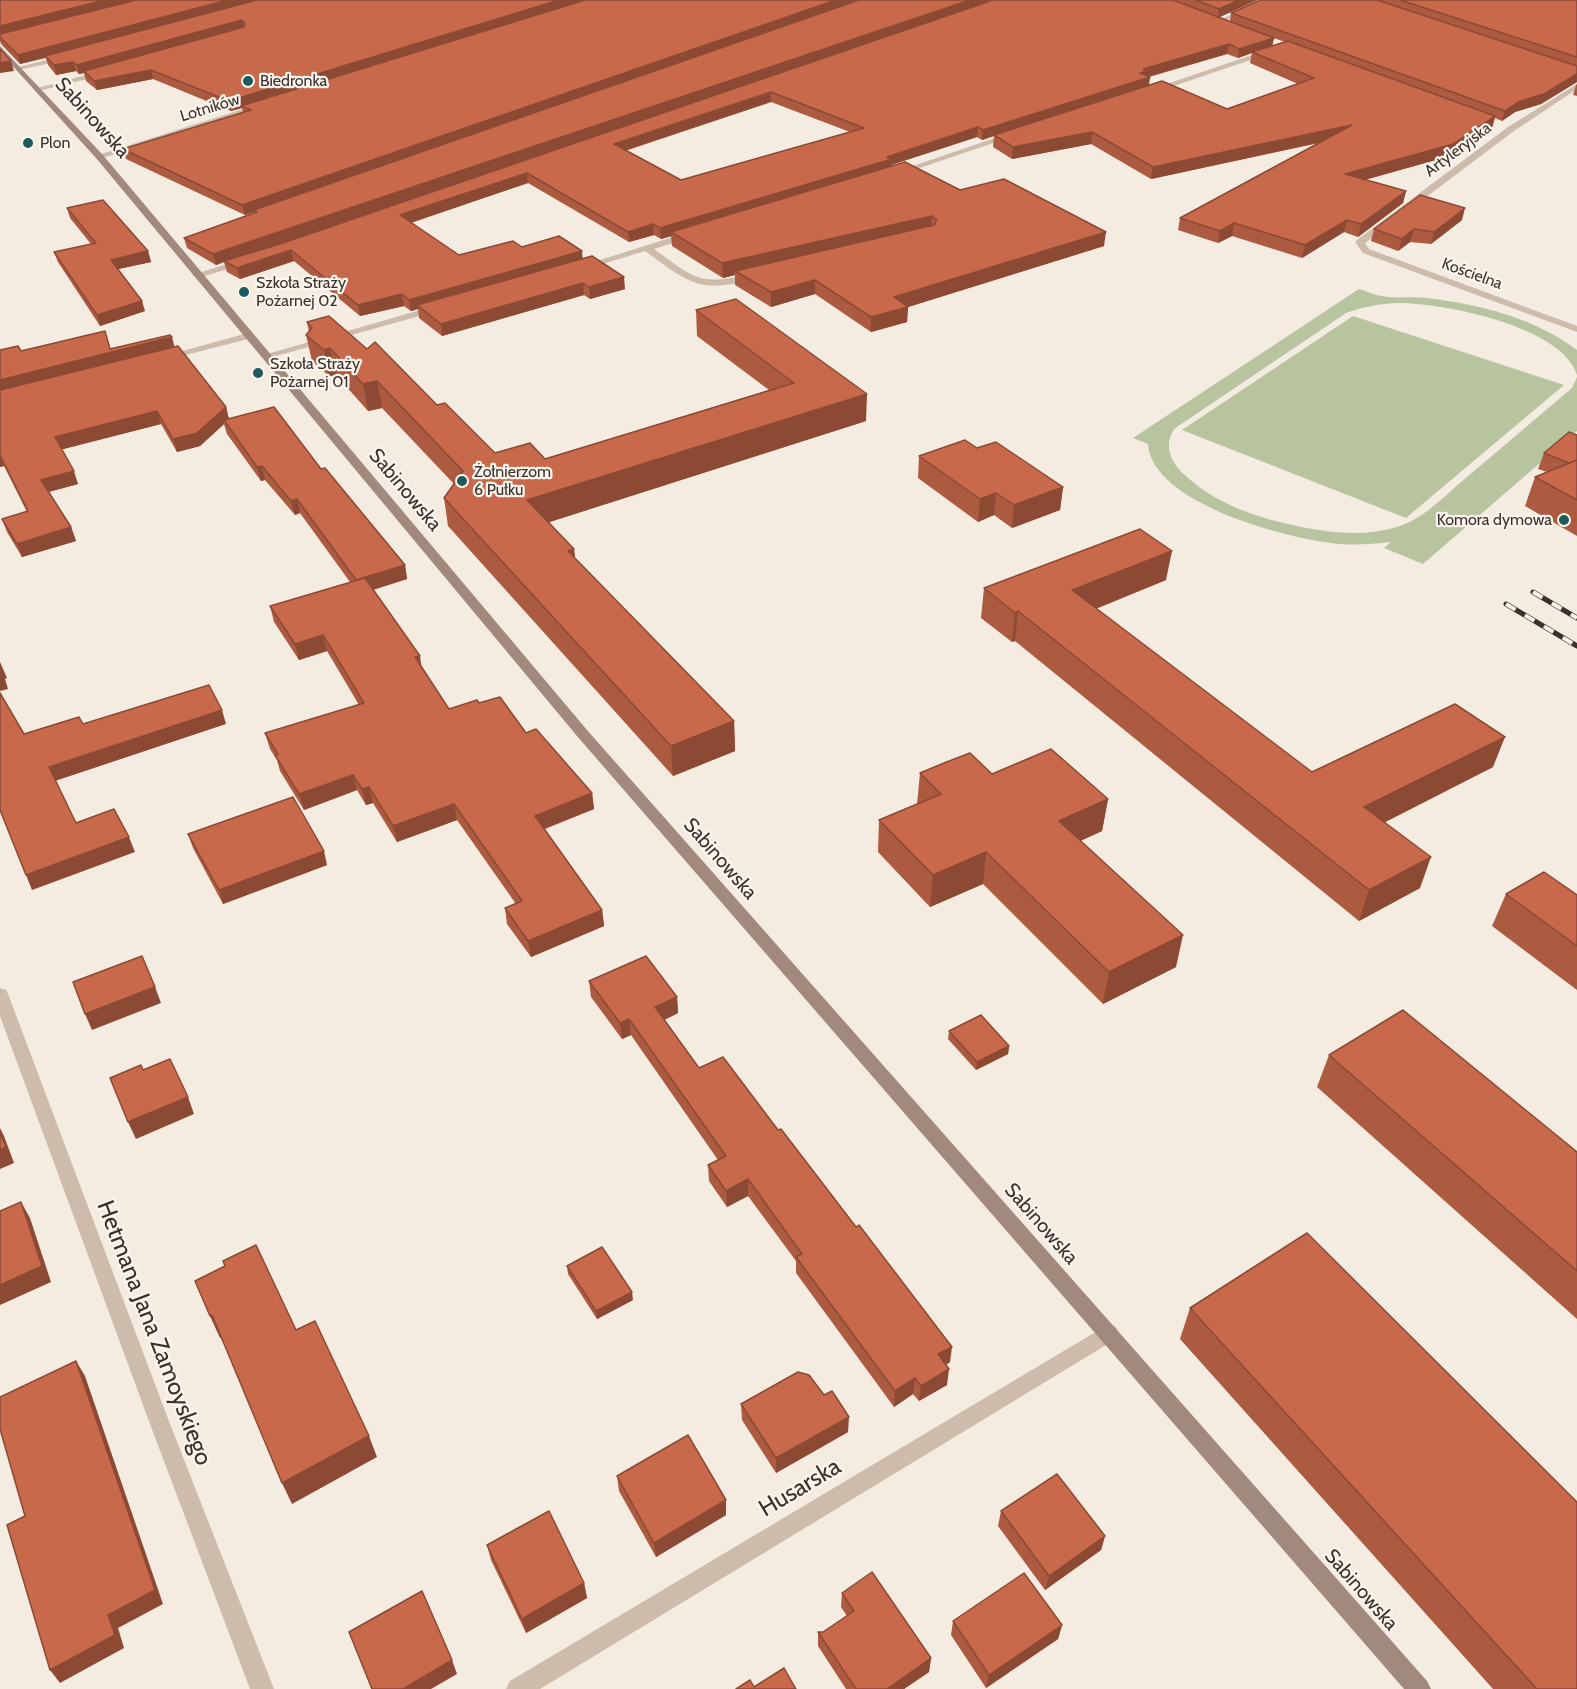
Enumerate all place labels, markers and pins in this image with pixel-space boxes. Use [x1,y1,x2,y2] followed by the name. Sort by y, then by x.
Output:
[260,71,327,91] place label: Biedronka
[241,74,255,88] marker: Biedronka
[40,133,71,153] place label: Plon
[21,136,35,150] marker: Plon
[256,273,346,311] place label: Szkoła Straży Pożarnej 02
[237,285,251,299] marker: Szkoła Straży Pożarnej 02
[270,354,360,392] place label: Szkoła Straży Pożarnej 01
[251,366,265,380] marker: Szkoła Straży Pożarnej 01
[474,462,551,500] place label: Żołnierzom 6 Pułku
[455,474,469,488] marker: Żołnierzom 6 Pułku
[1437,510,1552,530] place label: Komora dymowa
[1557,513,1571,527] marker: Komora dymowa

